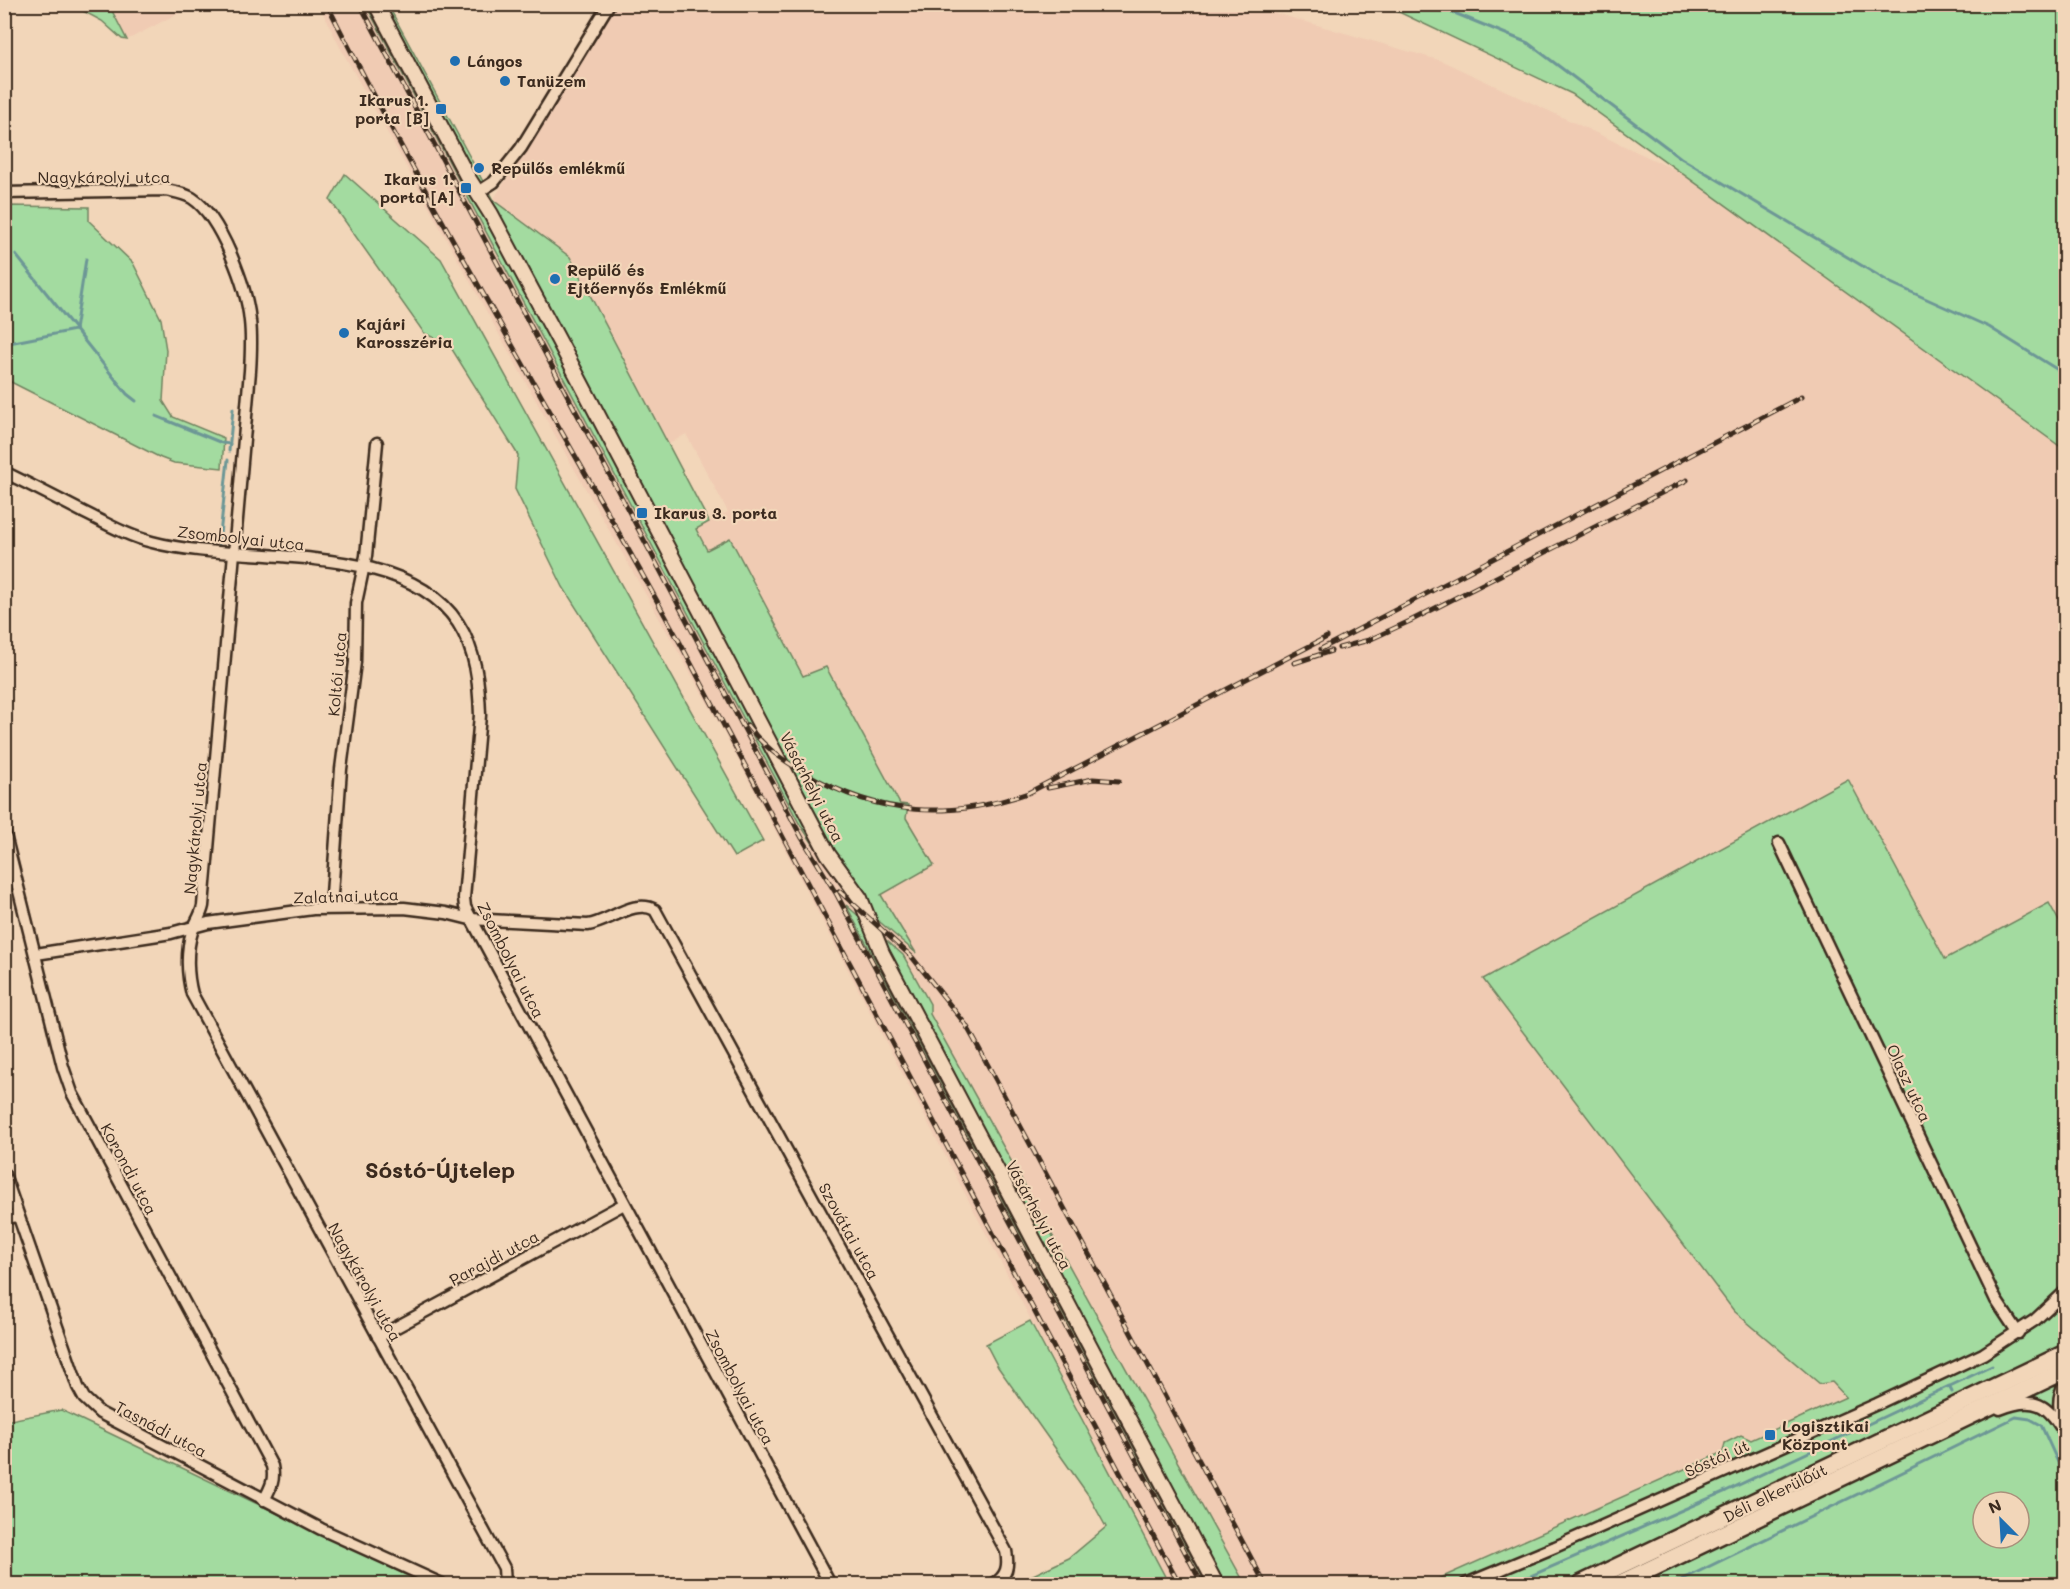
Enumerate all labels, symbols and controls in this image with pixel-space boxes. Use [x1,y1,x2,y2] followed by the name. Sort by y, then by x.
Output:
[467,50,523,71] place label: Lángos
[448,54,462,68] marker: Lángos
[517,70,586,91] place label: Tanüzem
[498,74,512,88] marker: Tanüzem
[355,89,429,128] place label: Ikarus 1. porta [B]
[434,102,448,116] marker: Ikarus 1. porta [B]
[491,157,625,178] place label: Repülős emlékmű
[472,161,486,175] marker: Repülős emlékmű
[38,166,170,187] street label: Nagykárolyi utca
[380,168,454,207] place label: Ikarus 1. porta [A]
[459,181,473,195] marker: Ikarus 1. porta [A]
[567,259,727,298] place label: Repülő és Ejtőernyős Emlékmű
[548,272,562,286] marker: Repülő és Ejtőernyős Emlékmű
[356,313,453,352] place label: Kajári Karosszéria
[337,326,351,340] marker: Kajári Karosszéria
[654,502,777,523] place label: Ikarus 3. porta
[635,506,649,520] marker: Ikarus 3. porta
[176,520,306,555] street label: Zsombolyai utca
[322,631,351,717] street label: Koltói utca
[776,728,849,846] street label: Vásárhelyi utca
[178,761,211,895] street label: Nagykárolyi utca
[293,883,399,908] street label: Zalatnai utca
[473,898,550,1022] street label: Zsombolyai utca
[1882,1040,1937,1125] street label: Olasz utca
[96,1119,162,1218] street label: Korondi utca
[365,1155,515,1184] district label: Sóstó-Újtelep
[1002,1156,1077,1273] street label: Vásárhelyi utca
[814,1179,885,1283] street label: Szovátai utca
[324,1219,407,1345] street label: Nagykárolyi utca
[445,1225,542,1290] street label: Parajdi utca
[701,1325,780,1448] street label: Zsombolyai utca
[112,1396,211,1462] street label: Tasnádi utca
[1782,1415,1869,1454] place label: Logisztikai Központ
[1763,1428,1777,1442] marker: Logisztikai Központ
[1681,1434,1752,1481] street label: Sóstói út
[1719,1458,1830,1527] street label: Déli elkerülőút
[1971,1490,2031,1550] north arrow
[1985,1494,2005,1518] text: N

